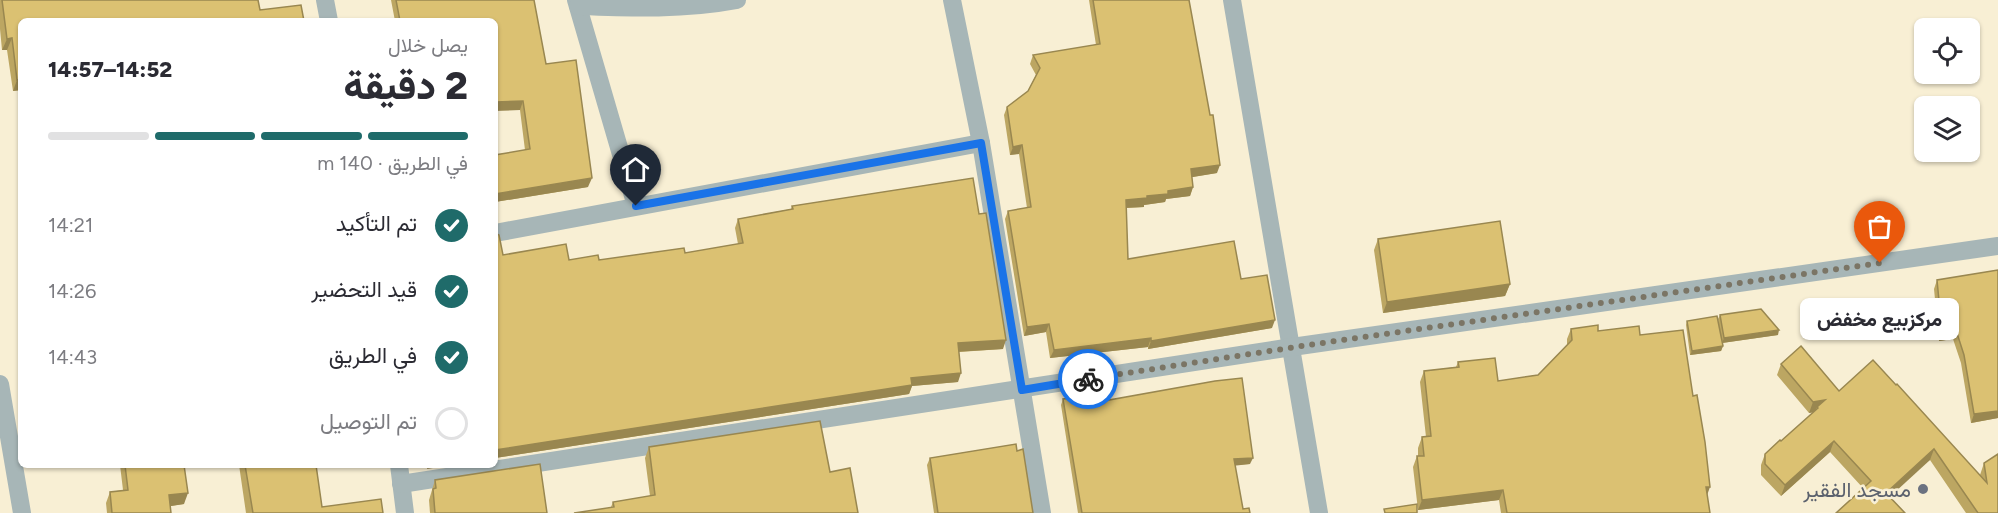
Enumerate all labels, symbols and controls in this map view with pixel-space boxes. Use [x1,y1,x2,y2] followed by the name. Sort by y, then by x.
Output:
[1914,18,1980,162] map controls
[1914,18,1980,84] button: locate
[388,33,468,57] text: يصل خلال
[48,56,172,83] text: 14:52–14:57
[344,62,468,109] text: 2 دقيقة
[1914,96,1980,162] button: layers
[610,144,661,206] pin
[317,151,468,175] text: في الطريق · 140 m
[619,153,652,186] icon: home
[1854,201,1905,263] pin
[435,209,468,242] icon: check
[336,210,417,237] text: تم التأكيد
[1863,210,1896,243] icon: bag
[48,213,93,237] text: 14:21
[435,275,468,308] icon: check
[311,276,417,303] text: قيد التحضير
[48,279,96,303] text: 14:26
[1800,299,1960,341] callout: مركزبيع مخفض
[1817,307,1942,331] text: مركزبيع مخفض
[435,341,468,374] icon: check
[329,342,417,369] text: في الطريق
[48,345,97,369] text: 14:43
[1058,349,1118,409] courier
[1072,363,1105,396] icon: bike
[320,408,417,435] text: تم التوصيل
[1802,477,1911,503] place label: مسجد الفقير
[1916,482,1930,496] marker: مسجد الفقير

